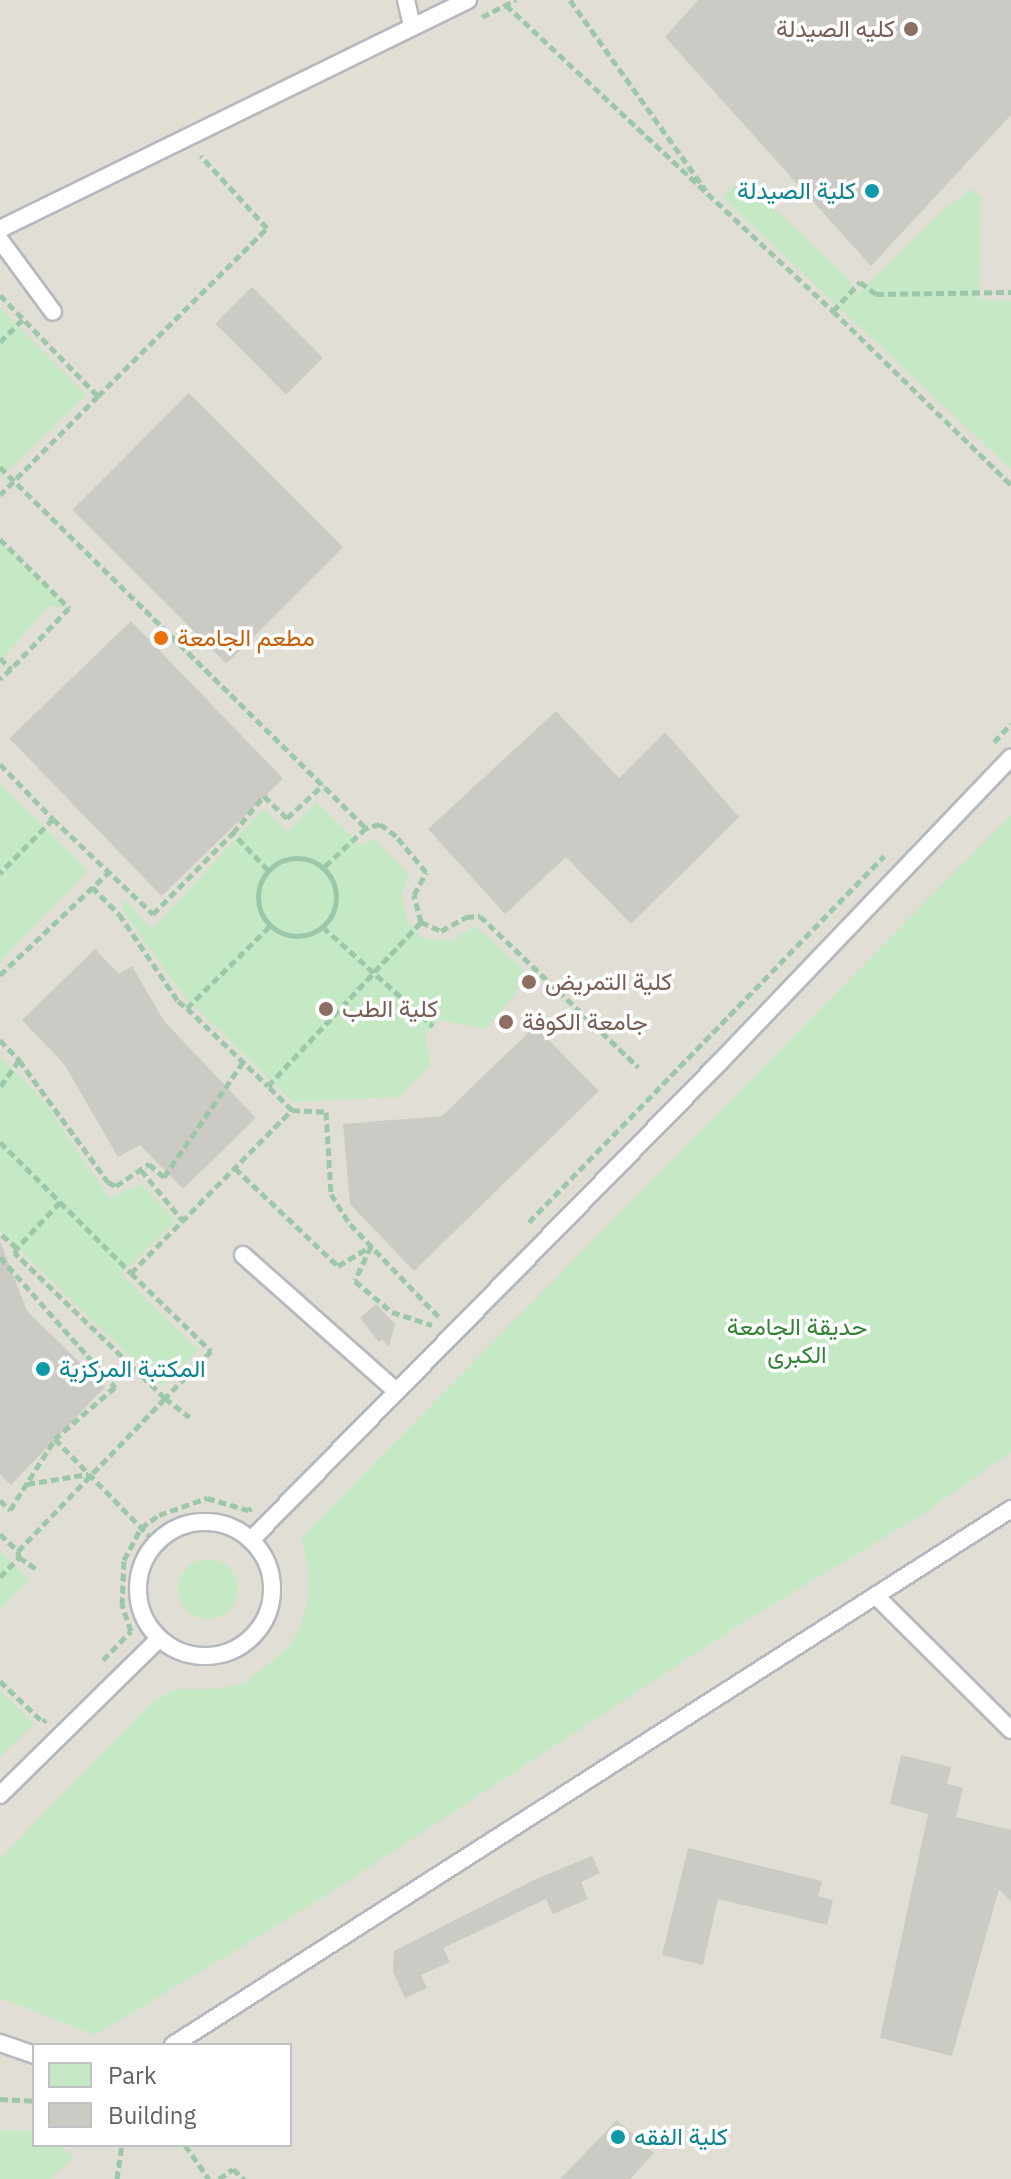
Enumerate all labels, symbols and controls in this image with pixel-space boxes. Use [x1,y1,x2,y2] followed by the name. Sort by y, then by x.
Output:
[776,15,895,43] place label: كليه الصيدلة
[902,20,920,38] marker: كليه الصيدلة
[737,177,856,205] place label: كلية الصيدلة
[863,182,881,200] marker: كلية الصيدلة
[177,624,315,652] place label: مطعم الجامعة
[152,629,170,647] marker: مطعم الجامعة
[545,968,672,996] place label: كلية التمريض
[520,973,538,991] marker: كلية التمريض
[342,995,438,1023] place label: كلية الطب
[317,1000,335,1018] marker: كلية الطب
[522,1008,648,1036] place label: جامعة الكوفة
[497,1013,515,1031] marker: جامعة الكوفة
[727,1313,867,1369] park label: حديقة الجامعة الكبرى
[59,1355,206,1383] place label: المكتبة المركزية
[34,1360,52,1378] marker: المكتبة المركزية
[32,2043,292,2147] legend
[108,2059,157,2091] text: Park
[108,2099,196,2131] text: Building
[634,2123,728,2151] place label: كلية الفقه
[609,2128,627,2146] marker: كلية الفقه

